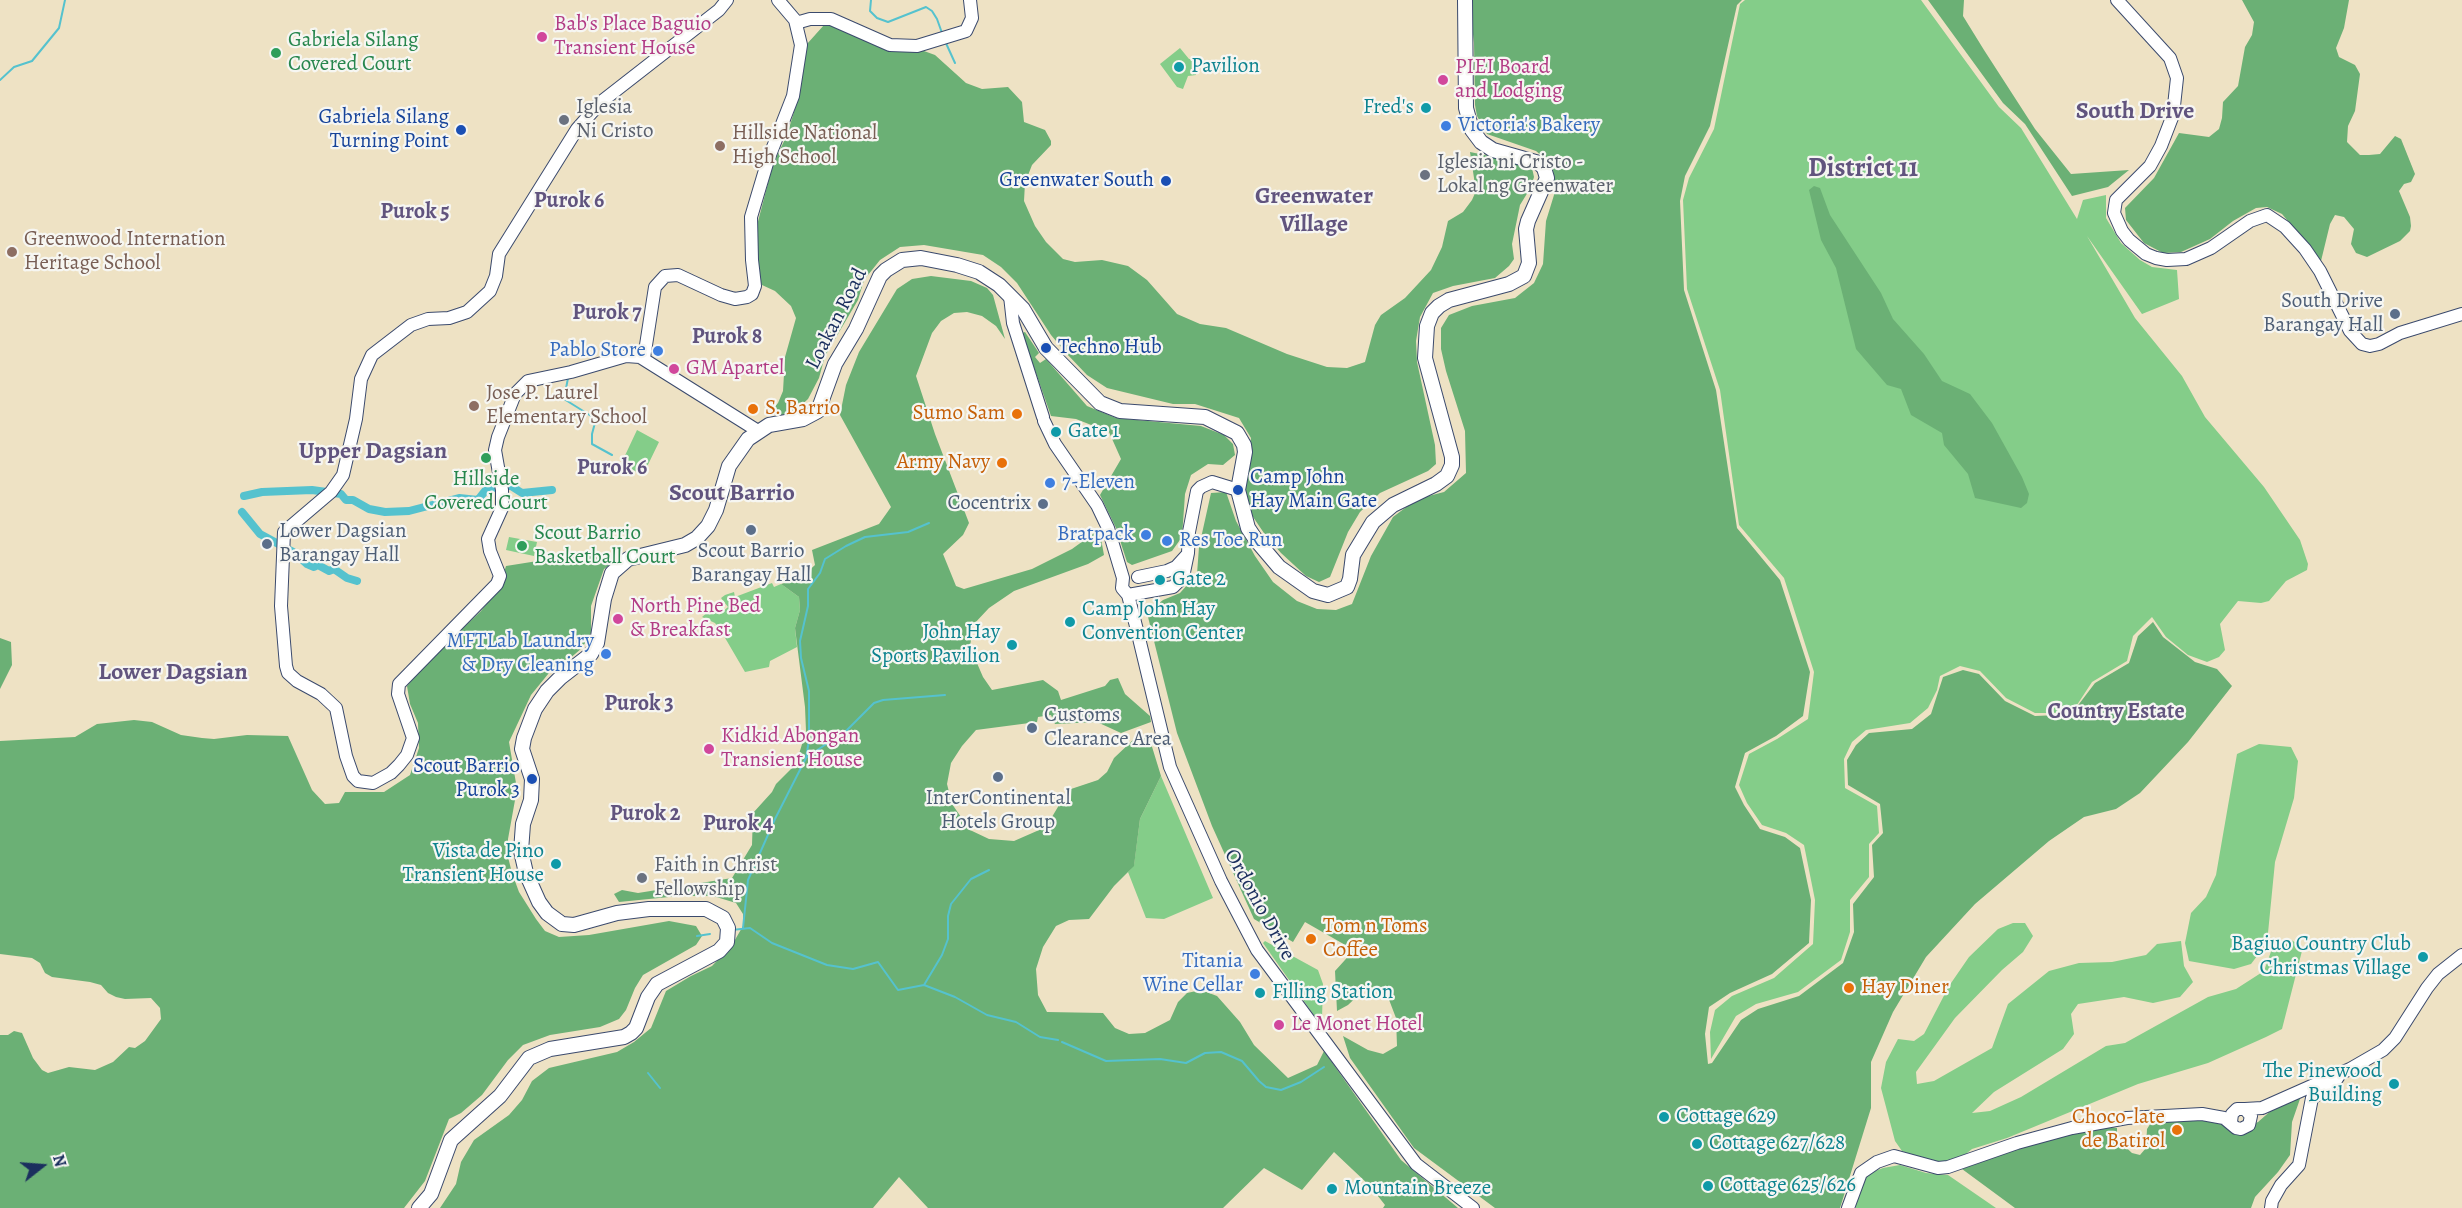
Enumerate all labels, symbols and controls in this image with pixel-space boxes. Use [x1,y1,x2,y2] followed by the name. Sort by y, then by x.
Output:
[554,12,711,62] place label: Bab's Place Baguio Transient House
[288,28,418,78] place label: Gabriela Silang Covered Court
[535,30,549,44] marker: Bab's Place Baguio Transient House
[269,46,283,60] marker: Gabriela Silang Covered Court
[1191,54,1260,80] place label: Pavilion
[1455,55,1563,105] place label: PIEI Board and Lodging
[1172,60,1186,74] marker: Pavilion
[1436,73,1450,87] marker: PIEI Board and Lodging
[576,95,653,145] place label: Iglesia Ni Cristo
[1363,95,1414,121] place label: Fred's
[2076,98,2194,126] district label: South Drive
[1419,101,1433,115] marker: Fred's
[319,105,449,155] place label: Gabriela Silang Turning Point
[557,113,571,127] marker: Iglesia Ni Cristo
[1458,113,1600,139] place label: Victoria's Bakery
[1439,119,1453,133] marker: Victoria's Bakery
[732,121,877,171] place label: Hillside National High School
[454,123,468,137] marker: Gabriela Silang Turning Point
[713,139,727,153] marker: Hillside National High School
[1437,150,1613,200] place label: Iglesia ni Cristo - Lokal ng Greenwater
[1808,153,1918,185] district label: District 11
[999,168,1154,194] place label: Greenwater South
[1418,168,1432,182] marker: Iglesia ni Cristo - Lokal ng Greenwater
[1159,174,1173,188] marker: Greenwater South
[1255,183,1373,239] district label: Greenwater Village
[534,189,604,215] district label: Purok 6
[380,200,450,226] district label: Purok 5
[24,227,226,277] place label: Greenwood Internation Heritage School
[5,245,19,259] marker: Greenwood Internation Heritage School
[801,264,873,374] street label: Loakan Road
[2263,289,2383,339] place label: South Drive Barangay Hall
[572,301,642,327] district label: Purok 7
[2388,307,2402,321] marker: South Drive Barangay Hall
[692,325,762,351] district label: Purok 8
[1058,335,1162,361] place label: Techno Hub
[549,338,646,364] place label: Pablo Store
[1039,341,1053,355] marker: Techno Hub
[651,344,665,358] marker: Pablo Store
[686,356,784,382] place label: GM Apartel
[667,362,681,376] marker: GM Apartel
[486,381,647,431] place label: Jose P. Laurel Elementary School
[765,396,840,422] place label: S. Barrio
[467,399,481,413] marker: Jose P. Laurel Elementary School
[912,401,1005,427] place label: Sumo Sam
[746,402,760,416] marker: S. Barrio
[1010,407,1024,421] marker: Sumo Sam
[1068,419,1119,445] place label: Gate 1
[1049,425,1063,439] marker: Gate 1
[299,438,447,466] district label: Upper Dagsian
[897,450,990,476] place label: Army Navy
[479,451,493,465] marker: Hillside Covered Court
[577,456,647,482] district label: Purok 6
[995,456,1009,470] marker: Army Navy
[1250,465,1377,515] place label: Camp John Hay Main Gate
[424,467,548,517] place label: Hillside Covered Court
[1062,470,1135,496] place label: 7-Eleven
[1043,476,1057,490] marker: 7-Eleven
[669,480,795,508] district label: Scout Barrio
[1231,483,1245,497] marker: Camp John Hay Main Gate
[947,491,1031,517] place label: Cocentrix
[1036,497,1050,511] marker: Cocentrix
[279,519,407,569] place label: Lower Dagsian Barangay Hall
[534,521,675,571] place label: Scout Barrio Basketball Court
[1057,522,1134,548] place label: Bratpack
[744,523,758,537] marker: Scout Barrio Barangay Hall
[1139,528,1153,542] marker: Bratpack
[1179,528,1283,554] place label: Res Toe Run
[1160,534,1174,548] marker: Res Toe Run
[260,537,274,551] marker: Lower Dagsian Barangay Hall
[515,539,529,553] marker: Scout Barrio Basketball Court
[691,539,811,589] place label: Scout Barrio Barangay Hall
[1172,567,1226,593] place label: Gate 2
[1153,573,1167,587] marker: Gate 2
[630,594,761,644] place label: North Pine Bed & Breakfast
[1082,597,1243,647] place label: Camp John Hay Convention Center
[611,612,625,626] marker: North Pine Bed & Breakfast
[1063,615,1077,629] marker: Camp John Hay Convention Center
[871,620,1000,670] place label: John Hay Sports Pavilion
[446,629,594,679] place label: MFTLab Laundry & Dry Cleaning
[1005,638,1019,652] marker: John Hay Sports Pavilion
[599,647,613,661] marker: MFTLab Laundry & Dry Cleaning
[98,659,248,687] district label: Lower Dagsian
[604,692,674,718] district label: Purok 3
[2047,700,2185,726] district label: Country Estate
[1044,703,1172,753] place label: Customs Clearance Area
[1025,721,1039,735] marker: Customs Clearance Area
[721,724,862,774] place label: Kidkid Abongan Transient House
[702,742,716,756] marker: Kidkid Abongan Transient House
[413,754,520,804] place label: Scout Barrio Purok 3
[991,770,1005,784] marker: InterContinental Hotels Group
[525,772,539,786] marker: Scout Barrio Purok 3
[925,786,1071,836] place label: InterContinental Hotels Group
[610,802,680,828] district label: Purok 2
[703,812,773,838] district label: Purok 4
[403,839,544,889] place label: Vista de Pino Transient House
[1218,845,1300,965] street label: Ordonio Drive
[654,853,777,903] place label: Faith in Christ Fellowship
[549,857,563,871] marker: Vista de Pino Transient House
[635,871,649,885] marker: Faith in Christ Fellowship
[1323,914,1428,964] place label: Tom n Toms Coffee
[1304,932,1318,946] marker: Tom n Toms Coffee
[2231,932,2411,982] place label: Bagiuo Country Club Christmas Village
[1143,949,1243,999] place label: Titania Wine Cellar
[2416,950,2430,964] marker: Bagiuo Country Club Christmas Village
[1248,967,1262,981] marker: Titania Wine Cellar
[1861,975,1949,1001] place label: Hay Diner
[1272,980,1393,1006] place label: Filling Station
[1842,981,1856,995] marker: Hay Diner
[1253,986,1267,1000] marker: Filling Station
[1291,1012,1422,1038] place label: Le Monet Hotel
[1272,1018,1286,1032] marker: Le Monet Hotel
[2263,1059,2382,1109] place label: The Pinewood Building
[2387,1077,2401,1091] marker: The Pinewood Building
[1676,1104,1776,1130] place label: Cottage 629
[2072,1105,2165,1155] place label: Choco-late de Batirol
[1657,1110,1671,1124] marker: Cottage 629
[2170,1123,2184,1137] marker: Choco-late de Batirol
[1709,1131,1845,1157] place label: Cottage 627/628
[12,1136,72,1196] north arrow
[1690,1137,1704,1151] marker: Cottage 627/628
[47,1152,71,1170] text: N
[1720,1173,1856,1199] place label: Cottage 625/626
[1344,1176,1491,1202] place label: Mountain Breeze
[1701,1179,1715,1193] marker: Cottage 625/626
[1325,1182,1339,1196] marker: Mountain Breeze

